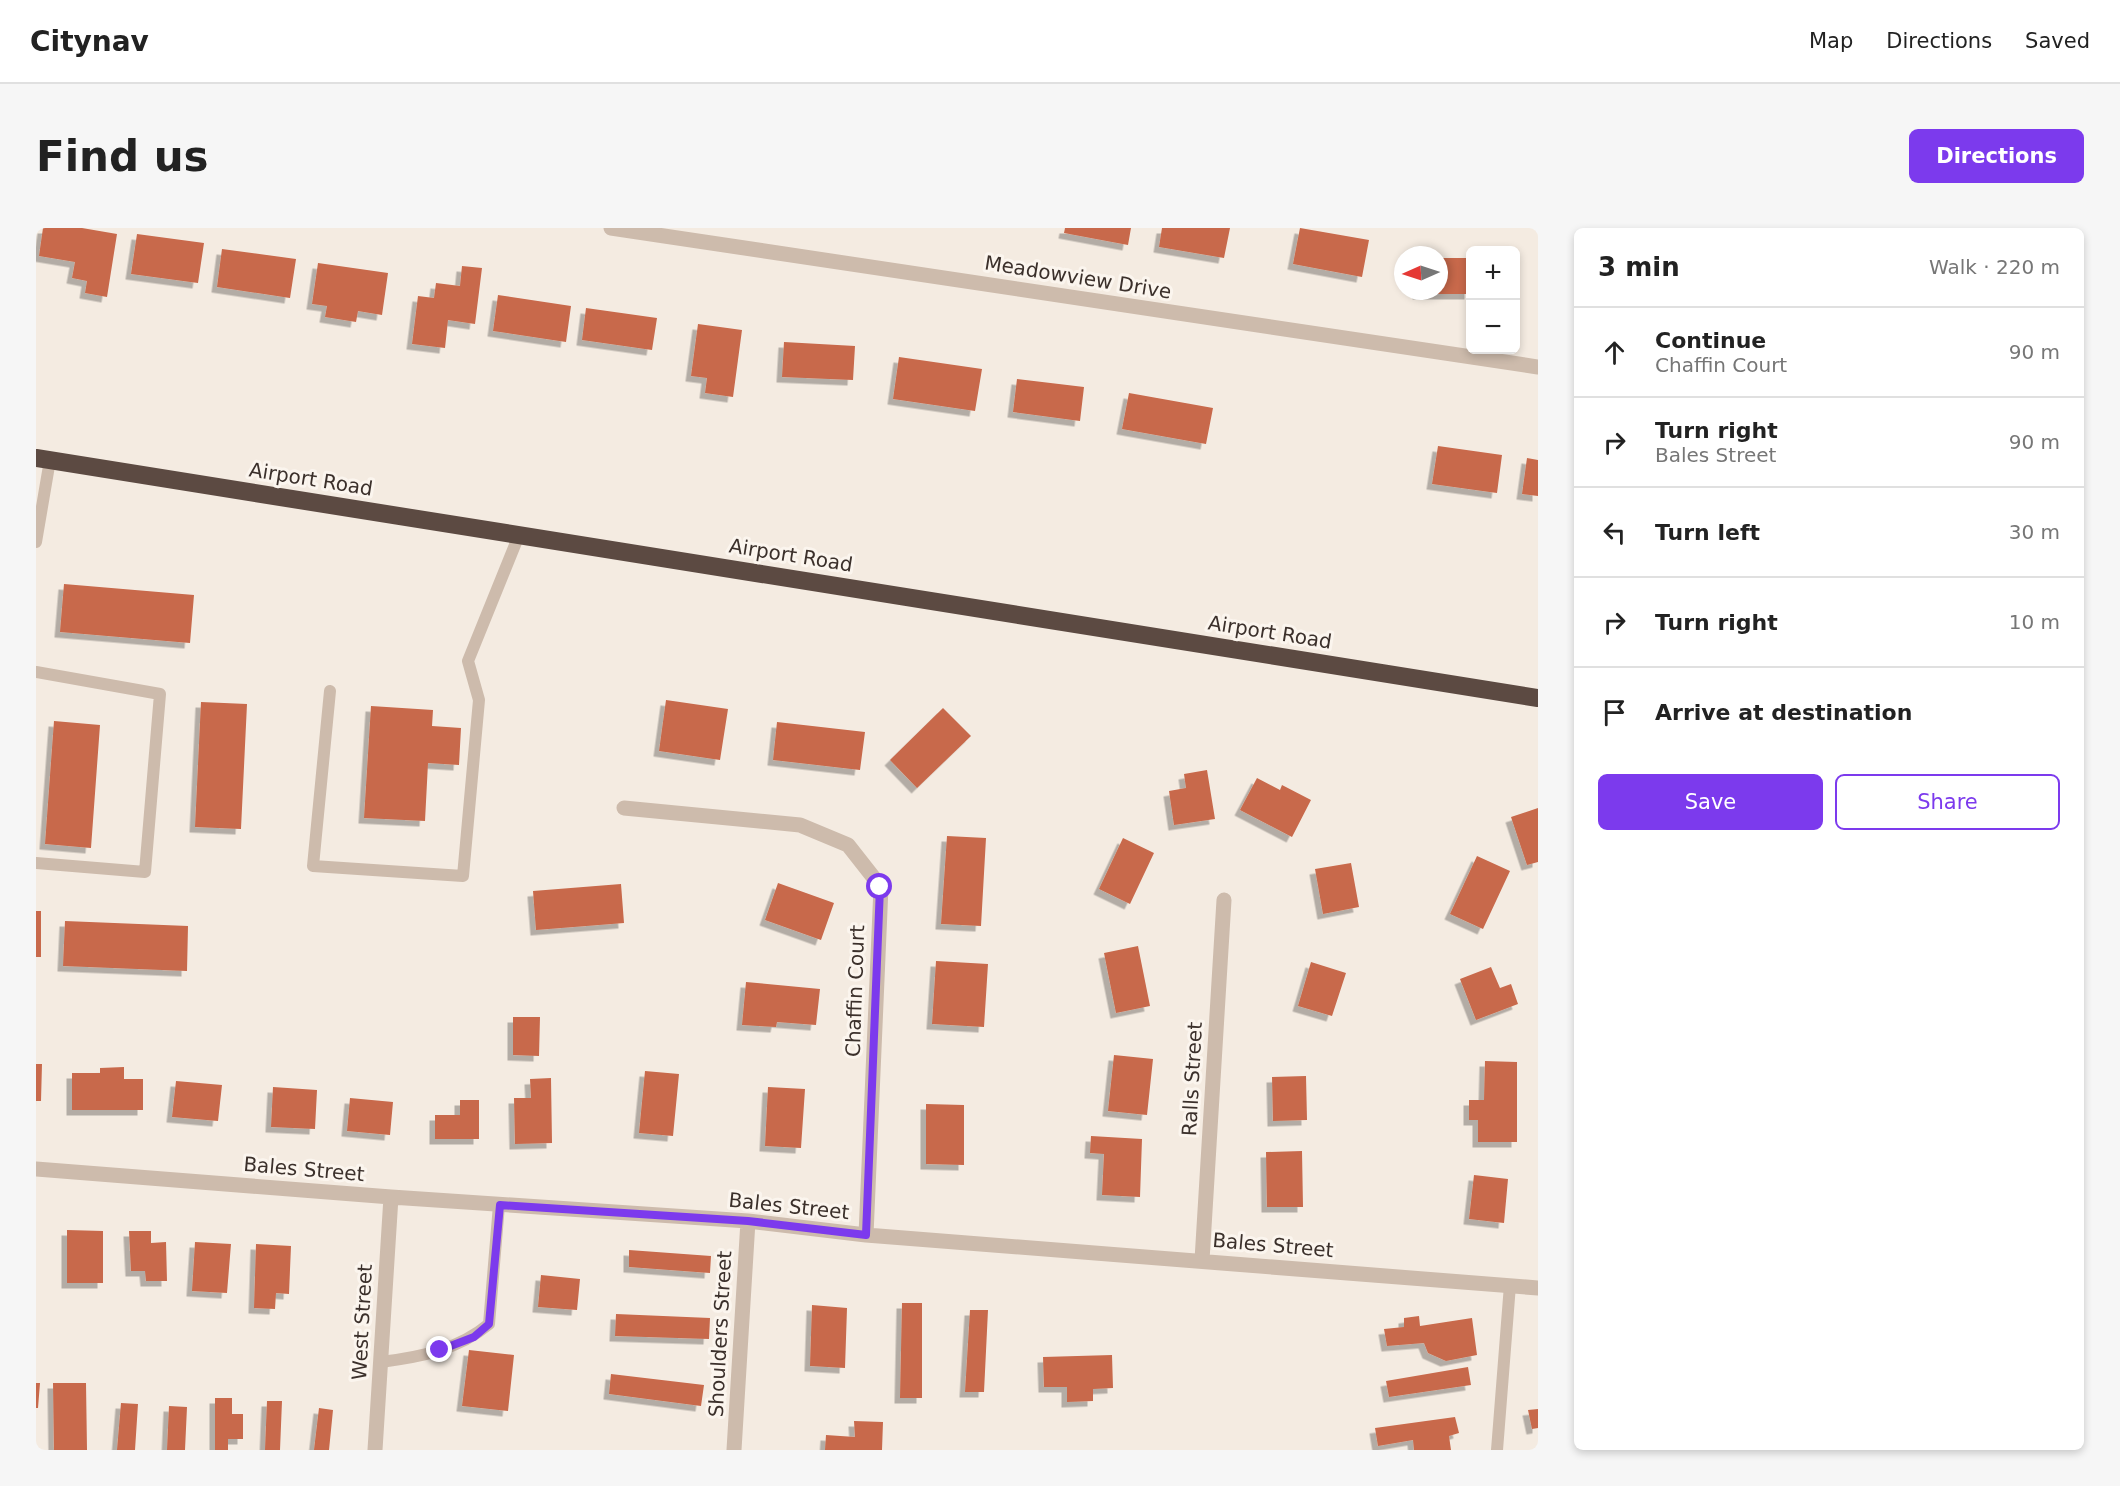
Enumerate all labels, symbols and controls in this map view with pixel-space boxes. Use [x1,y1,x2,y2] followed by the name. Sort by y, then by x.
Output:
[30,25,149,58] text: Citynav
[1809,29,1853,53] text: Map
[1886,29,1992,53] text: Directions
[2025,29,2090,53] text: Saved
[1909,129,2084,183] button: Directions
[36,132,209,181] text: Find us
[1394,246,1448,300] north arrow
[1466,246,1520,354] map controls
[1466,246,1520,300] button: +
[983,250,1173,304] street label: Meadowview Drive
[1598,252,1680,282] text: 3 min
[1929,255,2060,279] text: Walk · 220 m
[1466,300,1520,354] button: −
[1655,328,1766,353] text: Continue
[1598,336,1631,369] icon: ahead
[2009,340,2060,364] text: 90 m
[1655,353,1787,377] text: Chaffin Court
[1655,418,1778,443] text: Turn right
[1598,426,1631,459] icon: right
[2009,430,2060,454] text: 90 m
[1655,443,1776,467] text: Bales Street
[247,457,375,501] street label: Airport Road
[1598,516,1631,549] icon: left
[1655,520,1760,545] text: Turn left
[2009,520,2060,544] text: 30 m
[727,533,855,577] street label: Airport Road
[1598,606,1631,639] icon: right
[1206,610,1334,654] street label: Airport Road
[1655,610,1778,635] text: Turn right
[2009,610,2060,634] text: 10 m
[1598,696,1631,729] icon: arrive
[1655,700,1912,725] text: Arrive at destination
[1598,774,1823,830] button: Save
[1835,774,2060,830] button: Share
[866,873,892,899] route start
[841,924,869,1057] street label: Chaffin Court
[1177,1021,1207,1137] street label: Ralls Street
[242,1152,366,1186] street label: Bales Street
[727,1188,851,1224] street label: Bales Street
[1211,1228,1335,1262] street label: Bales Street
[704,1250,736,1418] street label: Shoulders Street
[347,1263,377,1381] street label: West Street
[426,1336,452,1362] route end

